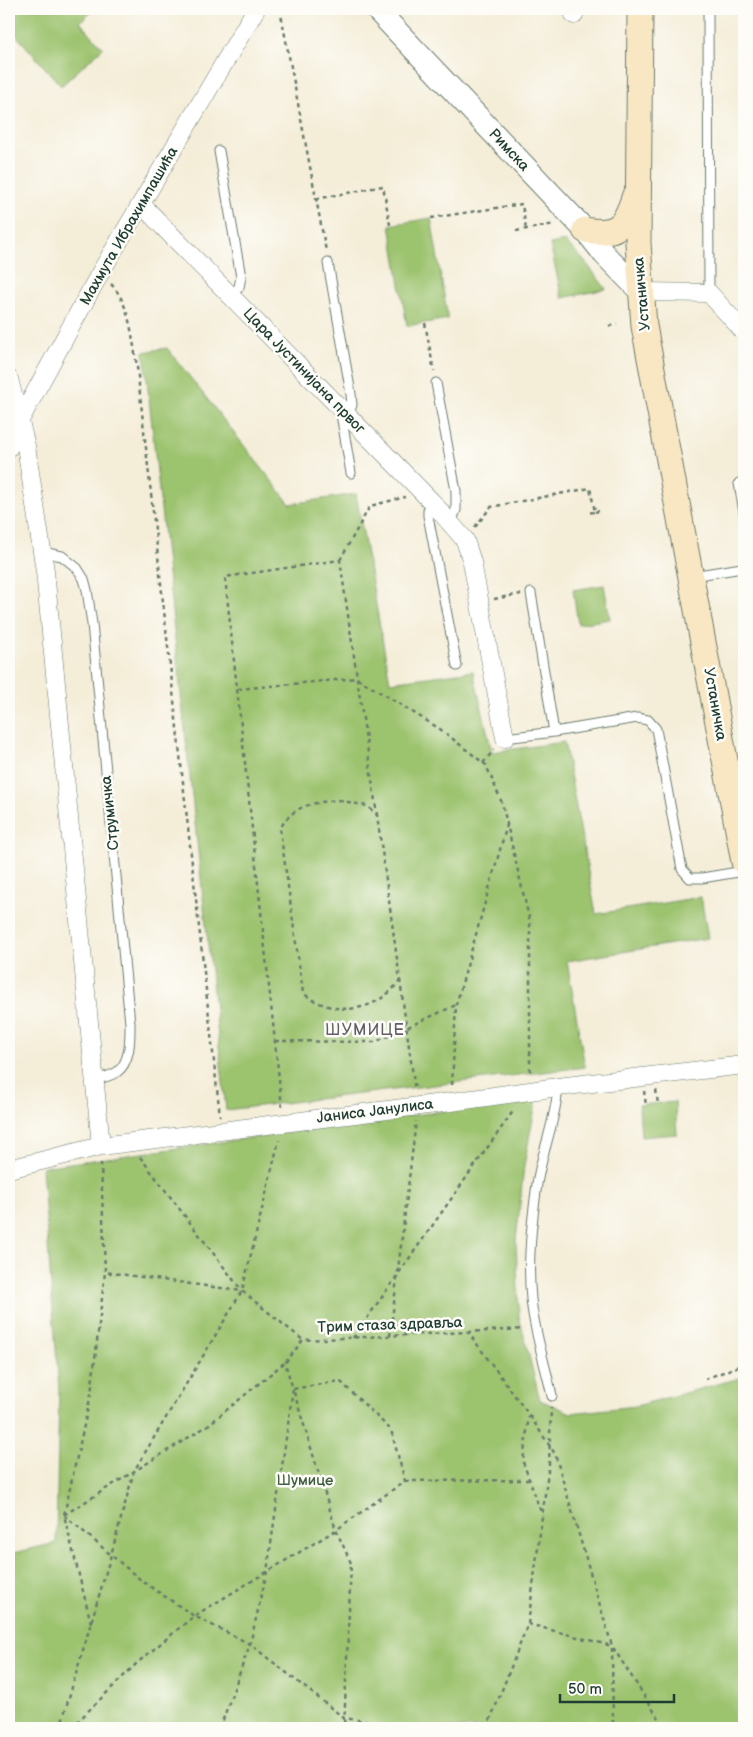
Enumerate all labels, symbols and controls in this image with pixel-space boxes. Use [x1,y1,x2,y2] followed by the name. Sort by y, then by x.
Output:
[484,125,534,175] street label: Римска
[76,143,182,309] street label: Махмута Ибрахимпашића
[629,256,655,332] street label: Устаничка
[239,304,369,438] street label: Цара Јустинијана првог
[699,666,731,742] street label: Устаничка
[97,775,123,851] street label: Струмичка
[325,1021,405,1040] district label: ШУМИЦЕ
[315,1094,435,1128] street label: Јаниса Јанулиса
[317,1313,463,1337] street label: Трим стаза здравља
[277,1471,333,1490] park label: Шумице
[560,1672,674,1704] scale bar
[568,1680,602,1699] text: 50 m

